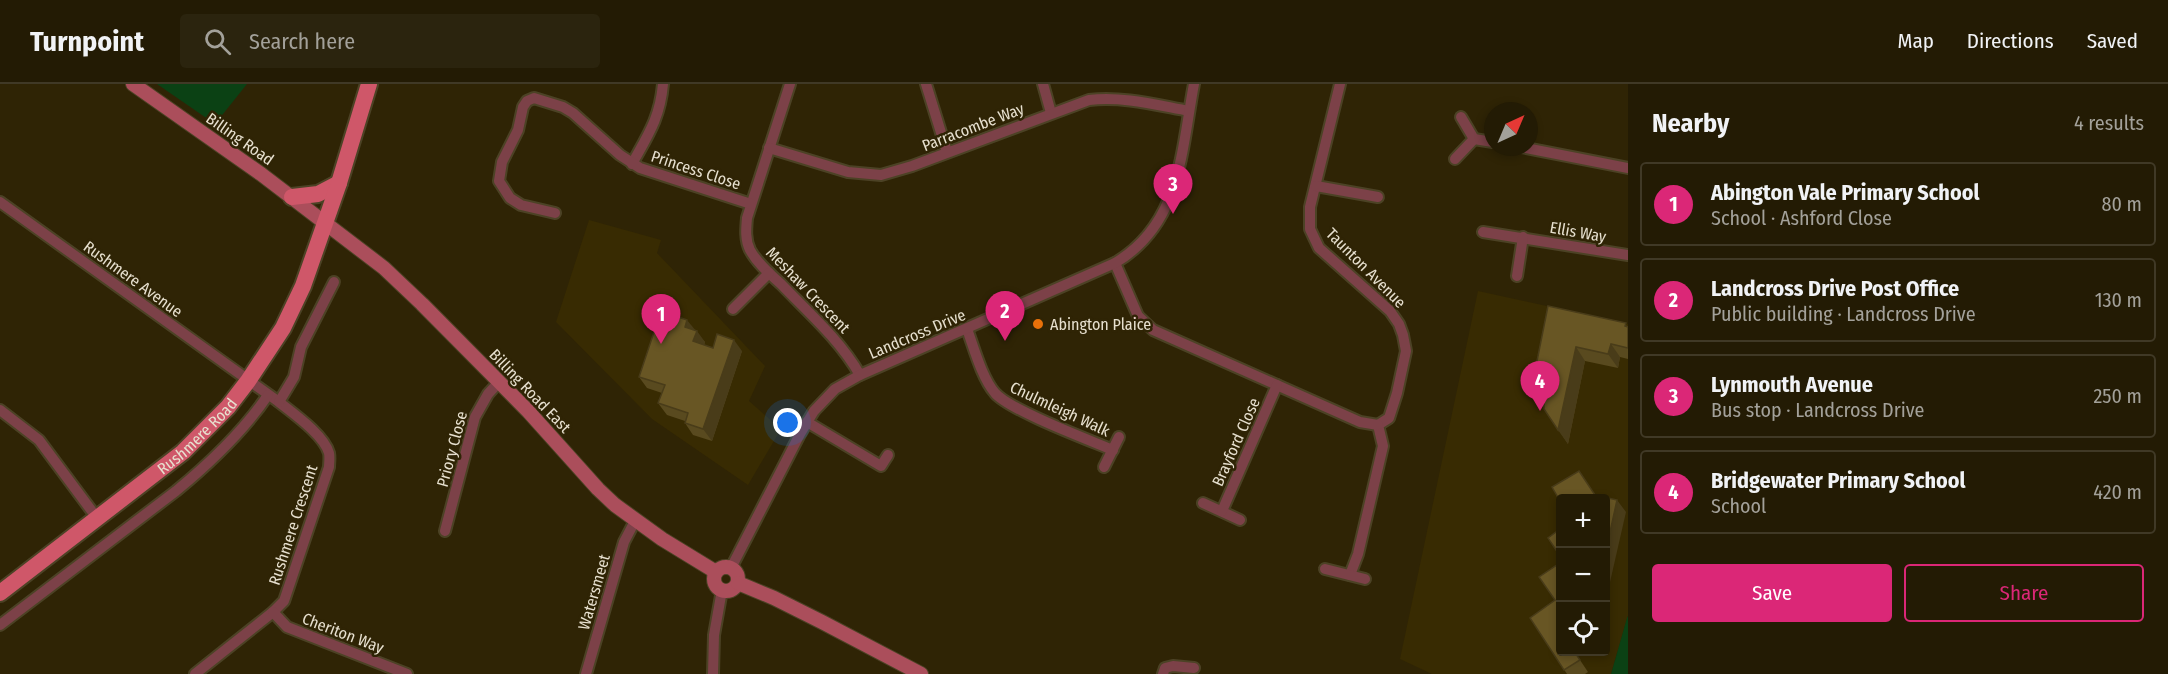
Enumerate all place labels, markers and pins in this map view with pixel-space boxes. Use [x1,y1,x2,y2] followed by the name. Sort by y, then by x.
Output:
[1154,164,1192,214] pin: 3
[986,292,1024,341] pin: 2
[642,294,680,344] pin: 1
[1050,315,1151,334] place label: Abington Plaice
[1031,317,1045,331] marker: Abington Plaice
[1520,362,1560,411] pin: 4

